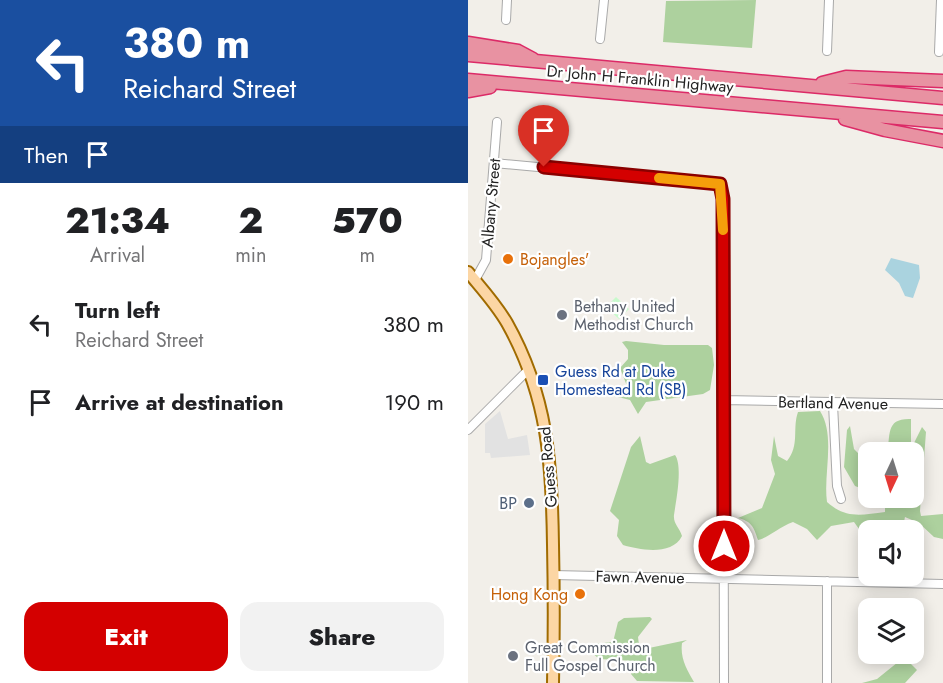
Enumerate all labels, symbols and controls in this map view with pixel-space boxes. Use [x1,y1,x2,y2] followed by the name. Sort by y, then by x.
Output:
[123,13,250,74] text: 380 m
[24,24,102,102] icon: left
[546,59,735,99] street label: Dr John H Franklin Highway
[123,69,296,108] text: Reichard Street
[518,105,569,167] pin
[527,114,560,147] icon: arrive
[81,138,114,171] icon: arrive
[24,139,69,171] text: Then
[476,157,506,249] street label: Albany Street
[65,194,170,246] text: 21:34
[239,194,263,246] text: 2
[332,194,403,246] text: 570
[90,241,145,270] text: Arrival
[235,241,267,270] text: min
[359,241,375,270] text: m
[520,248,589,271] place label: Bojangles'
[501,252,515,266] marker: Bojangles'
[75,294,160,326] text: Turn left
[574,295,694,336] place label: Bethany United Methodist Church
[24,308,57,341] icon: left
[383,308,444,340] text: 380 m
[555,308,569,322] marker: Bethany United Methodist Church
[75,326,203,355] text: Reichard Street
[555,360,687,401] place label: Guess Rd at Duke Homestead Rd (SB)
[536,373,550,387] marker: Guess Rd at Duke Homestead Rd (SB)
[24,386,57,419] icon: arrive
[75,386,284,418] text: Arrive at destination
[384,386,444,418] text: 190 m
[778,391,888,415] street label: Bertland Avenue
[533,426,563,508] street label: Guess Road
[858,442,924,508] north arrow
[858,442,924,664] map controls
[499,492,517,515] place label: BP
[522,496,536,510] marker: BP
[692,514,756,578] position arrow
[858,520,924,586] button: sound
[595,565,685,589] street label: Fawn Avenue
[491,583,568,606] place label: Hong Kong
[573,587,587,601] marker: Hong Kong
[858,598,924,664] button: layers
[24,602,228,671] button: Exit
[240,602,444,671] button: Share
[525,636,656,677] place label: Great Commission Full Gospel Church
[506,649,520,663] marker: Great Commission Full Gospel Church

